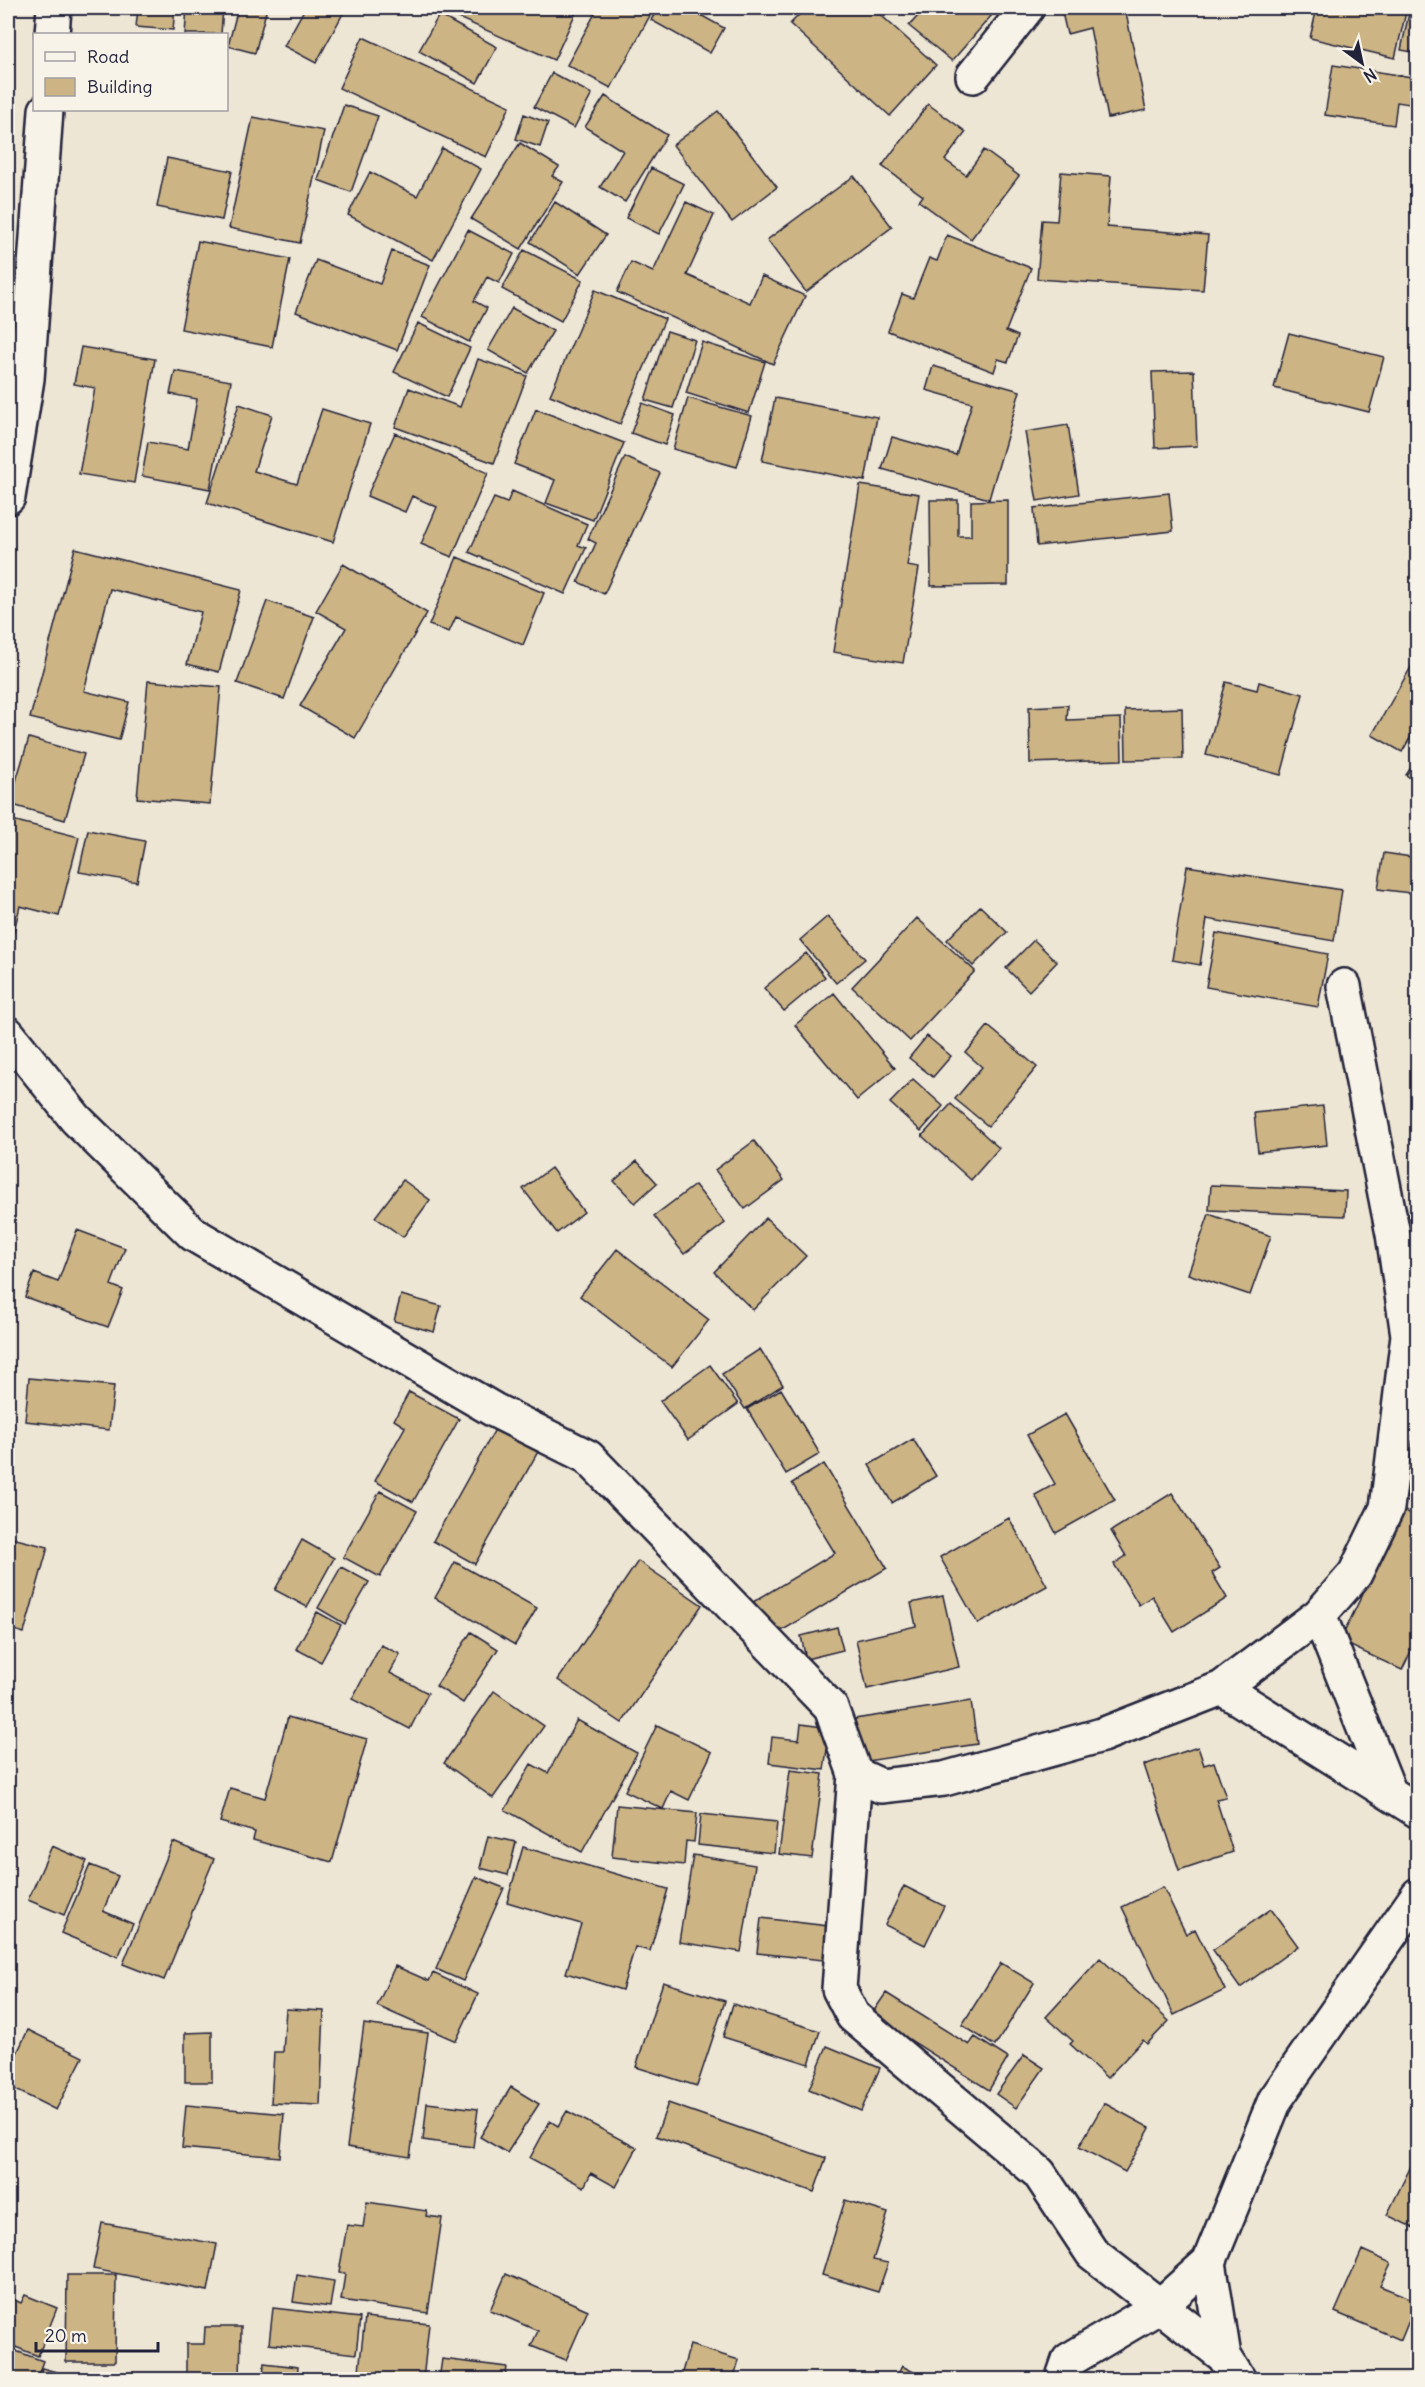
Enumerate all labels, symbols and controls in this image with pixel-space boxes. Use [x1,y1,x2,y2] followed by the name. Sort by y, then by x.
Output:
[33,33,228,111] legend
[1332,33,1392,93] north arrow
[87,45,130,68] text: Road
[1360,64,1380,87] text: N
[87,75,152,98] text: Building
[36,2315,158,2353] scale bar
[45,2324,87,2347] text: 20 m

